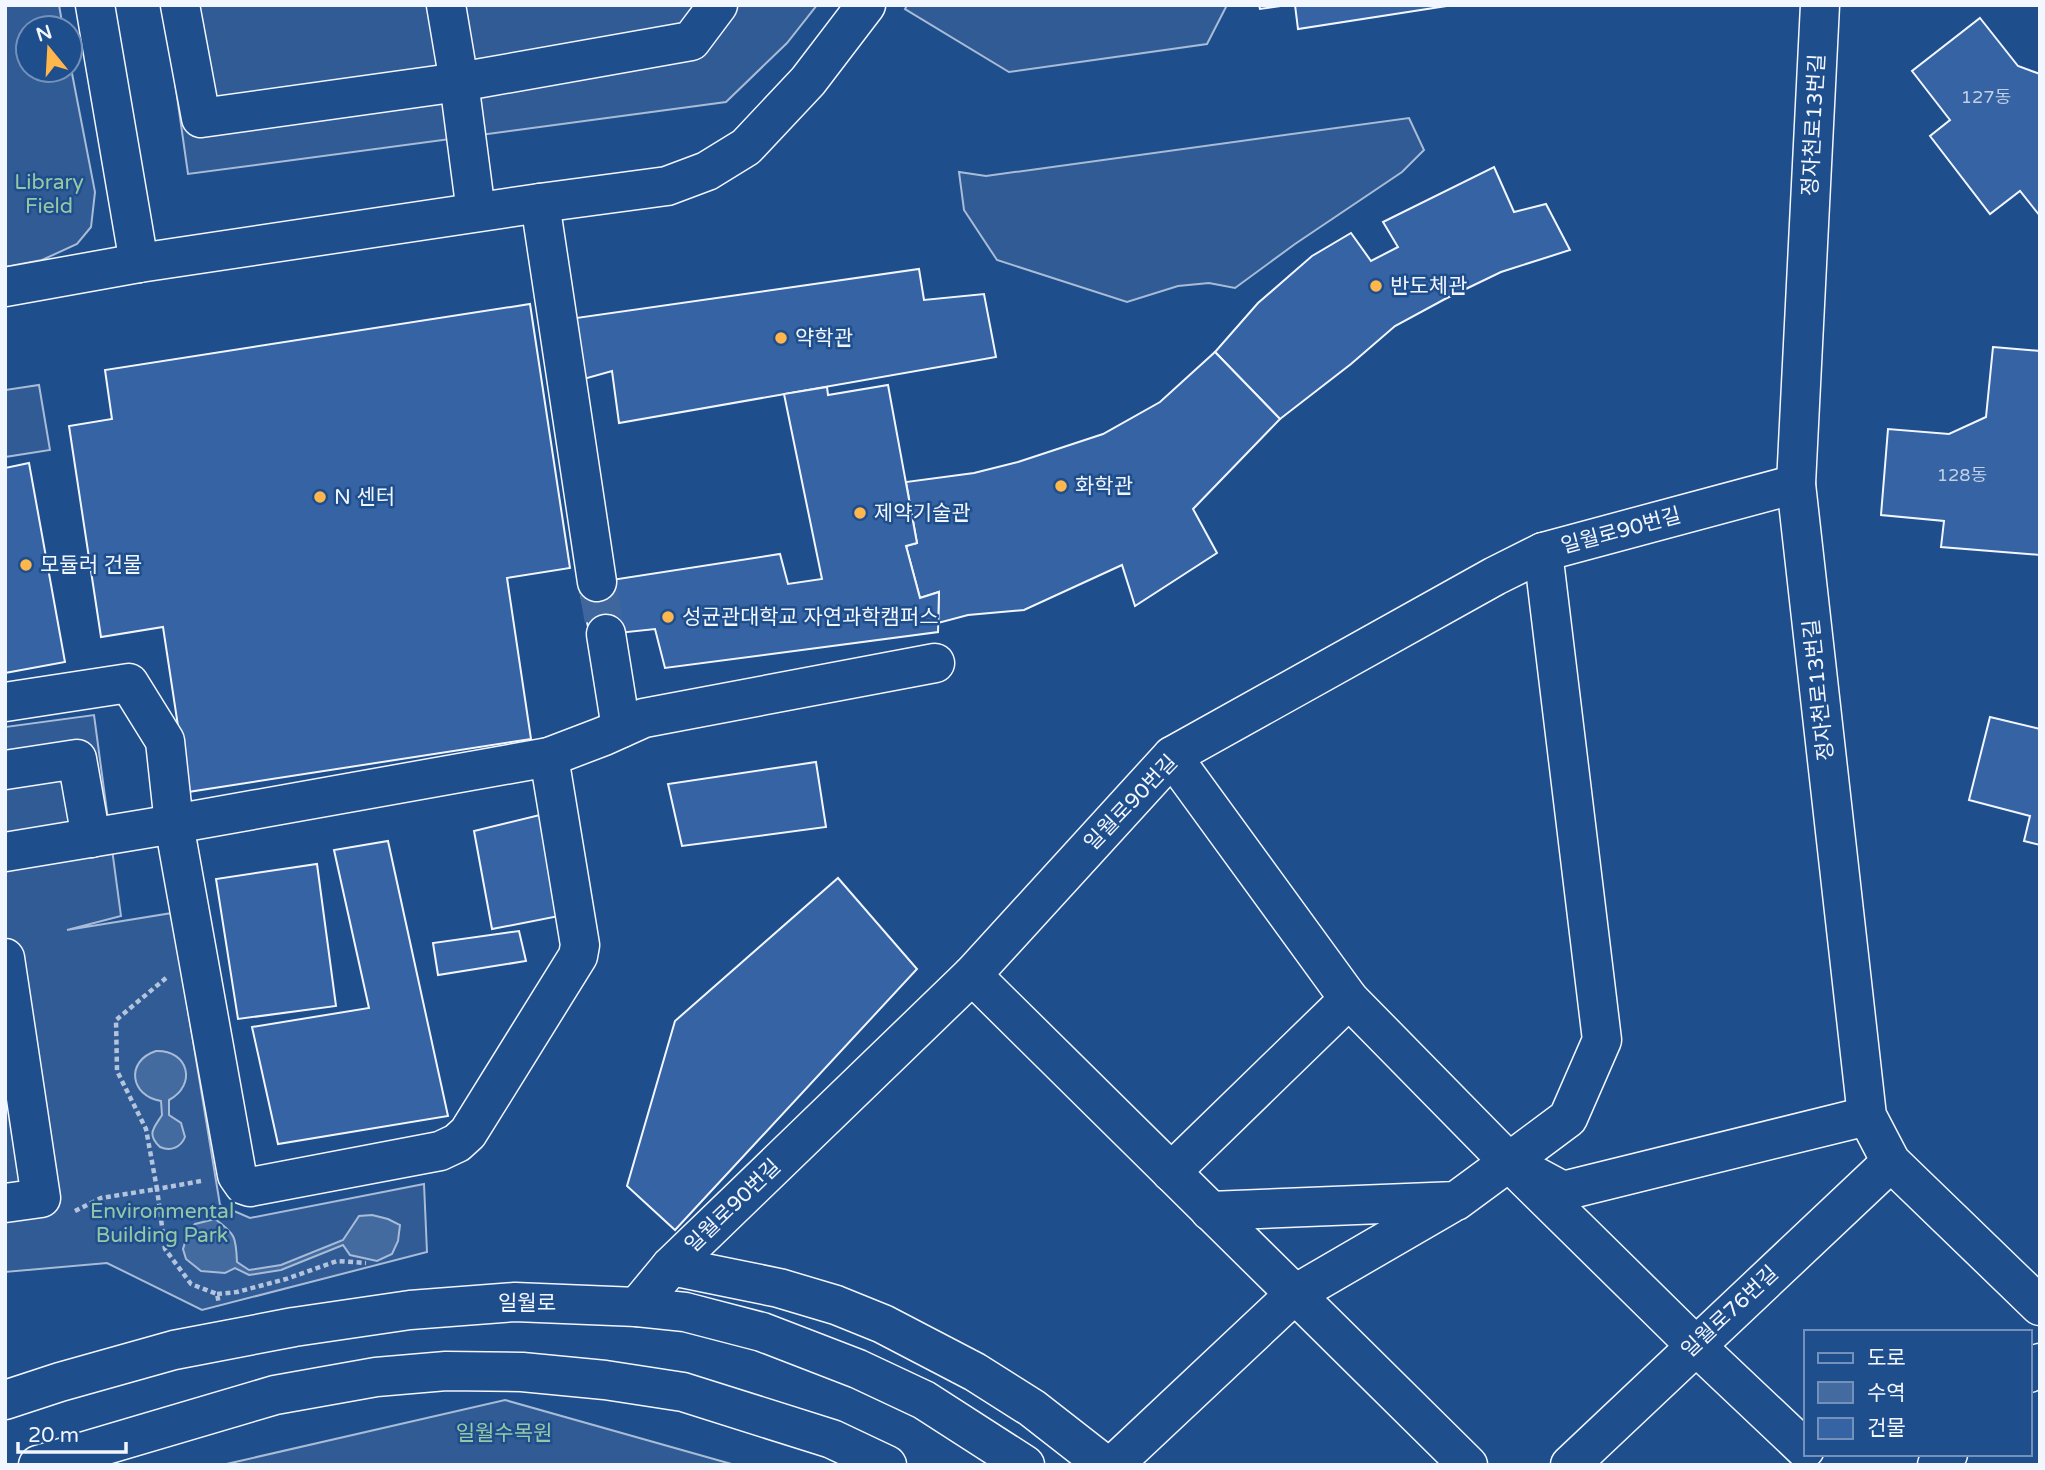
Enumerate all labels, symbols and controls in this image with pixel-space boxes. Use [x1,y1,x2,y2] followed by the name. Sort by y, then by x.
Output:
[14,14,84,84] north arrow
[33,21,55,47] text: N
[1798,53,1830,197] street label: 정자천로13번길
[1961,86,2011,108] house number: 127동
[14,170,84,219] park label: Library Field
[1390,274,1467,299] place label: 반도체관
[1368,278,1384,294] marker: 반도체관
[795,326,853,351] place label: 약학관
[773,330,789,346] marker: 약학관
[1937,464,1987,486] house number: 128동
[1075,474,1133,499] place label: 화학관
[1053,478,1069,494] marker: 화학관
[334,485,395,510] place label: N 센터
[312,489,328,505] marker: N 센터
[874,501,971,526] place label: 제약기술관
[1558,503,1684,559] street label: 일월로90번길
[852,505,868,521] marker: 제약기술관
[40,553,142,578] place label: 모듈러 건물
[18,557,34,573] marker: 모듈러 건물
[682,605,939,630] place label: 성균관대학교 자연과학캠퍼스
[660,609,676,625] marker: 성균관대학교 자연과학캠퍼스
[1799,618,1839,762] street label: 정자천로13번길
[1079,750,1183,856] street label: 일월로90번길
[680,1154,786,1258] street label: 일월로90번길
[90,1199,234,1248] park label: Environmental Building Park
[1677,1261,1783,1363] street label: 일월로76번길
[498,1291,556,1316] street label: 일월로
[1804,1330,2031,1456] legend
[1867,1346,1906,1371] text: 도로
[1867,1381,1906,1406] text: 수역
[18,1410,126,1454] scale bar
[1867,1416,1906,1441] text: 건물
[456,1421,552,1446] park label: 일월수목원
[28,1423,79,1448] text: 20 m

